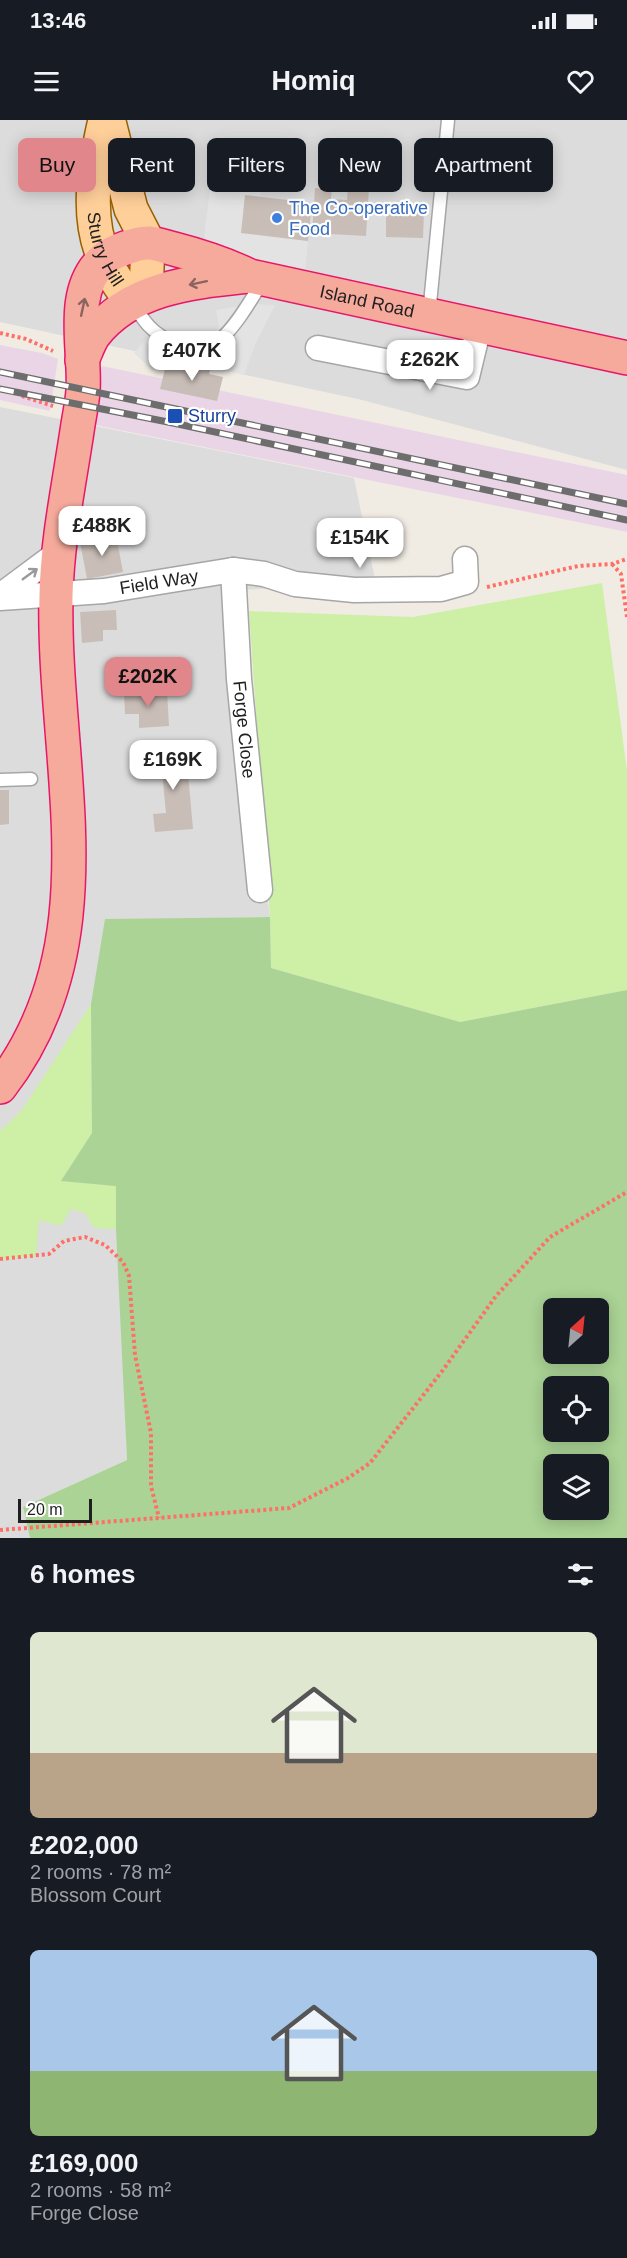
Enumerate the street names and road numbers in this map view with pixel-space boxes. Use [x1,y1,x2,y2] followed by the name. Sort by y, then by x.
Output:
[83,211,127,290] street label: Sturry Hill
[318,281,416,321] street label: Island Road
[118,566,200,598] street label: Field Way
[229,680,259,779] street label: Forge Close

